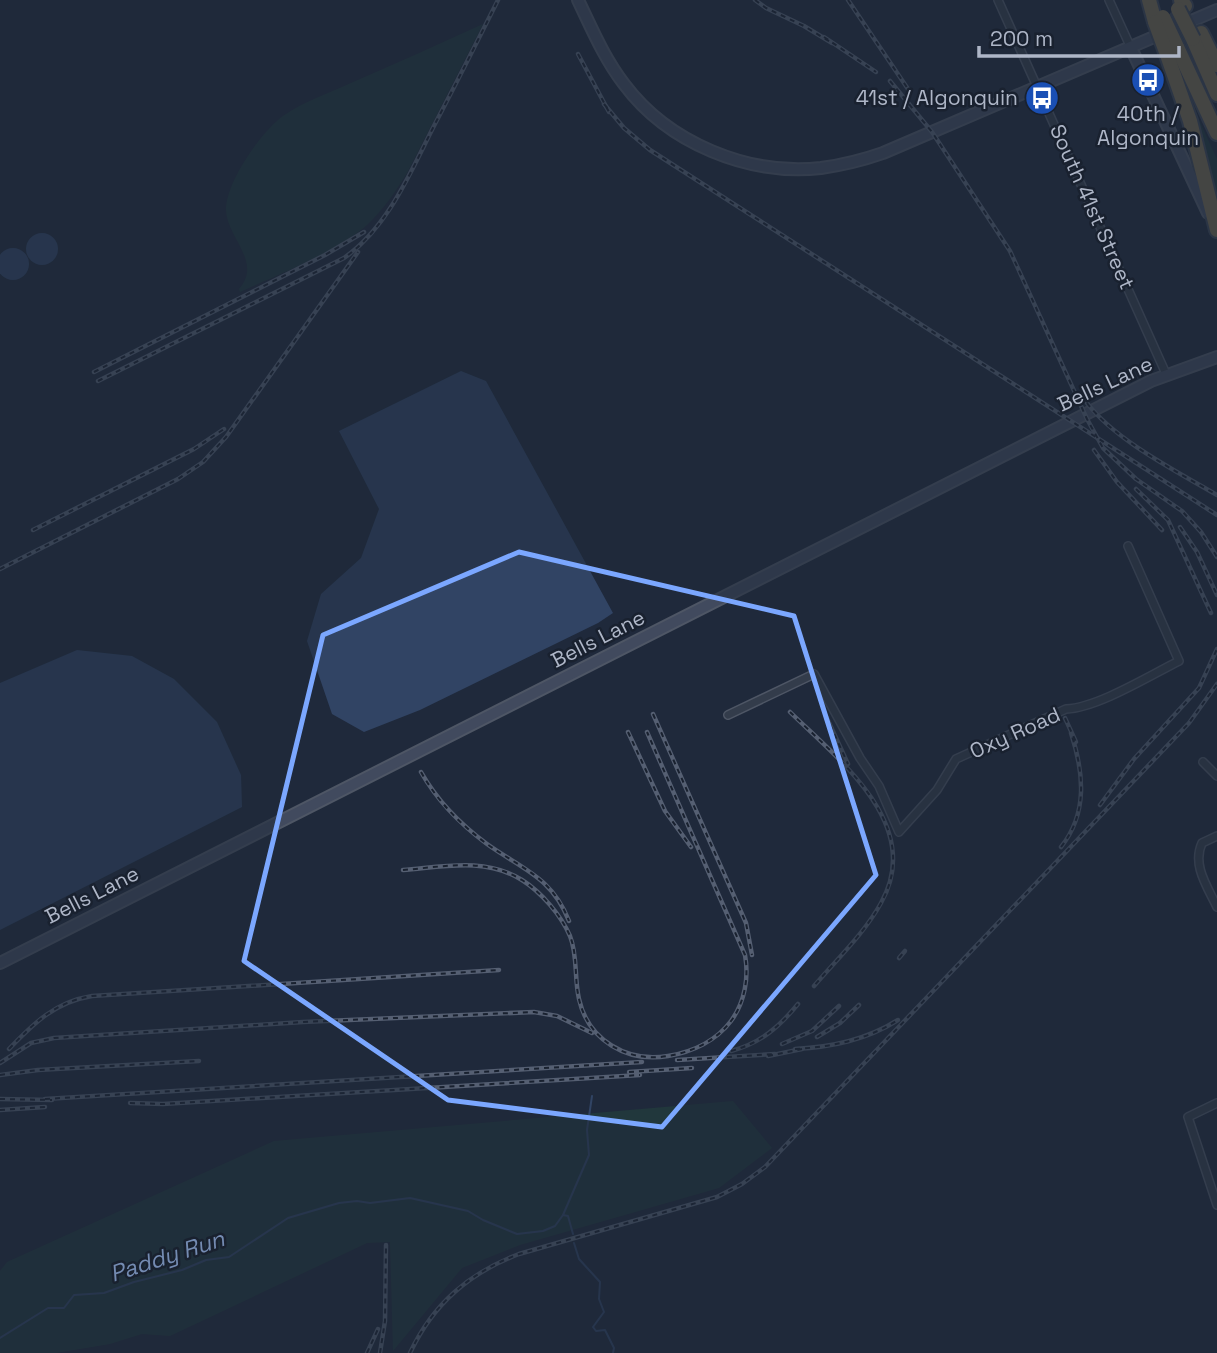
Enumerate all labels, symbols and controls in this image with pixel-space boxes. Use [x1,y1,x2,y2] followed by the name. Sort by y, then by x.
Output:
[979,14,1178,58] scale bar
[990,25,1053,52] text: 200 m
[1129,61,1167,99] bus stop icon: 40th / Algonquin
[1023,79,1061,117] bus stop icon: 41st / Algonquin
[856,84,1018,111] place label: 41st / Algonquin
[1097,100,1199,151] place label: 40th / Algonquin
[1044,120,1141,294] street label: South 41st Street
[1053,350,1157,417] street label: Bells Lane
[546,603,649,674] street label: Bells Lane
[965,701,1064,764] street label: Oxy Road
[40,859,143,930] street label: Bells Lane
[106,1223,229,1289] water label: Paddy Run

